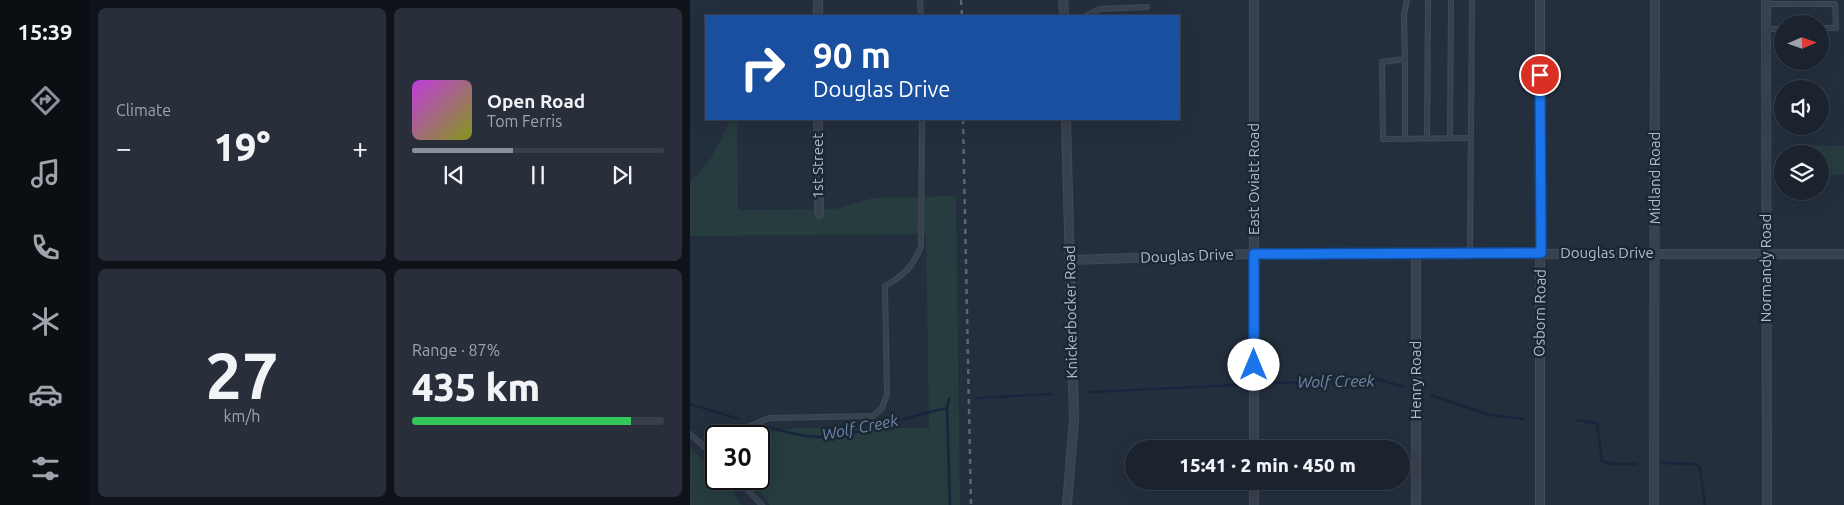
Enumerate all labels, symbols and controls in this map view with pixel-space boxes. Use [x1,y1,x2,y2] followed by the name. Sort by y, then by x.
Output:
[1774,15,1829,70] north arrow
[1774,15,1829,200] map controls
[17,19,73,44] text: 15:39
[730,35,795,100] icon: right
[813,35,891,75] text: 90 m
[1519,54,1561,96] pin
[1526,61,1554,89] icon: arrive
[813,76,950,101] text: Douglas Drive
[1774,80,1829,135] button: sound
[28,83,63,118] icon: directions
[487,90,585,112] text: Open Road
[116,101,171,119] text: Climate
[487,112,562,130] text: Tom Ferris
[1245,123,1262,235] street label: East Oviatt Road
[214,126,270,168] text: 19°
[116,132,132,163] text: −
[352,132,368,163] text: +
[1646,132,1663,224] street label: Midland Road
[809,133,826,199] street label: 1st Street
[1774,145,1829,200] button: layers
[28,156,63,191] icon: music
[440,161,468,189] icon: previous
[524,161,552,189] icon: pause
[608,161,636,189] icon: next
[1757,214,1774,322] street label: Normandy Road
[28,230,63,265] icon: phone
[1560,244,1654,261] street label: Douglas Drive
[1061,245,1080,379] street label: Knickerbocker Road
[1140,245,1234,266] street label: Douglas Drive
[1530,269,1549,357] street label: Osborn Road
[28,304,63,339] icon: climate
[205,338,279,411] text: 27
[1227,338,1279,390] position arrow
[412,341,500,359] text: Range · 87%
[1407,341,1424,419] street label: Henry Road
[412,366,540,408] text: 435 km
[1297,371,1376,391] water label: Wolf Creek
[28,377,63,412] icon: car
[224,407,260,425] text: km/h
[820,411,900,443] water label: Wolf Creek
[705,425,770,490] speed limit sign: 30
[28,451,63,486] icon: filters
[1179,454,1356,476] text: 15:41 · 2 min · 450 m

